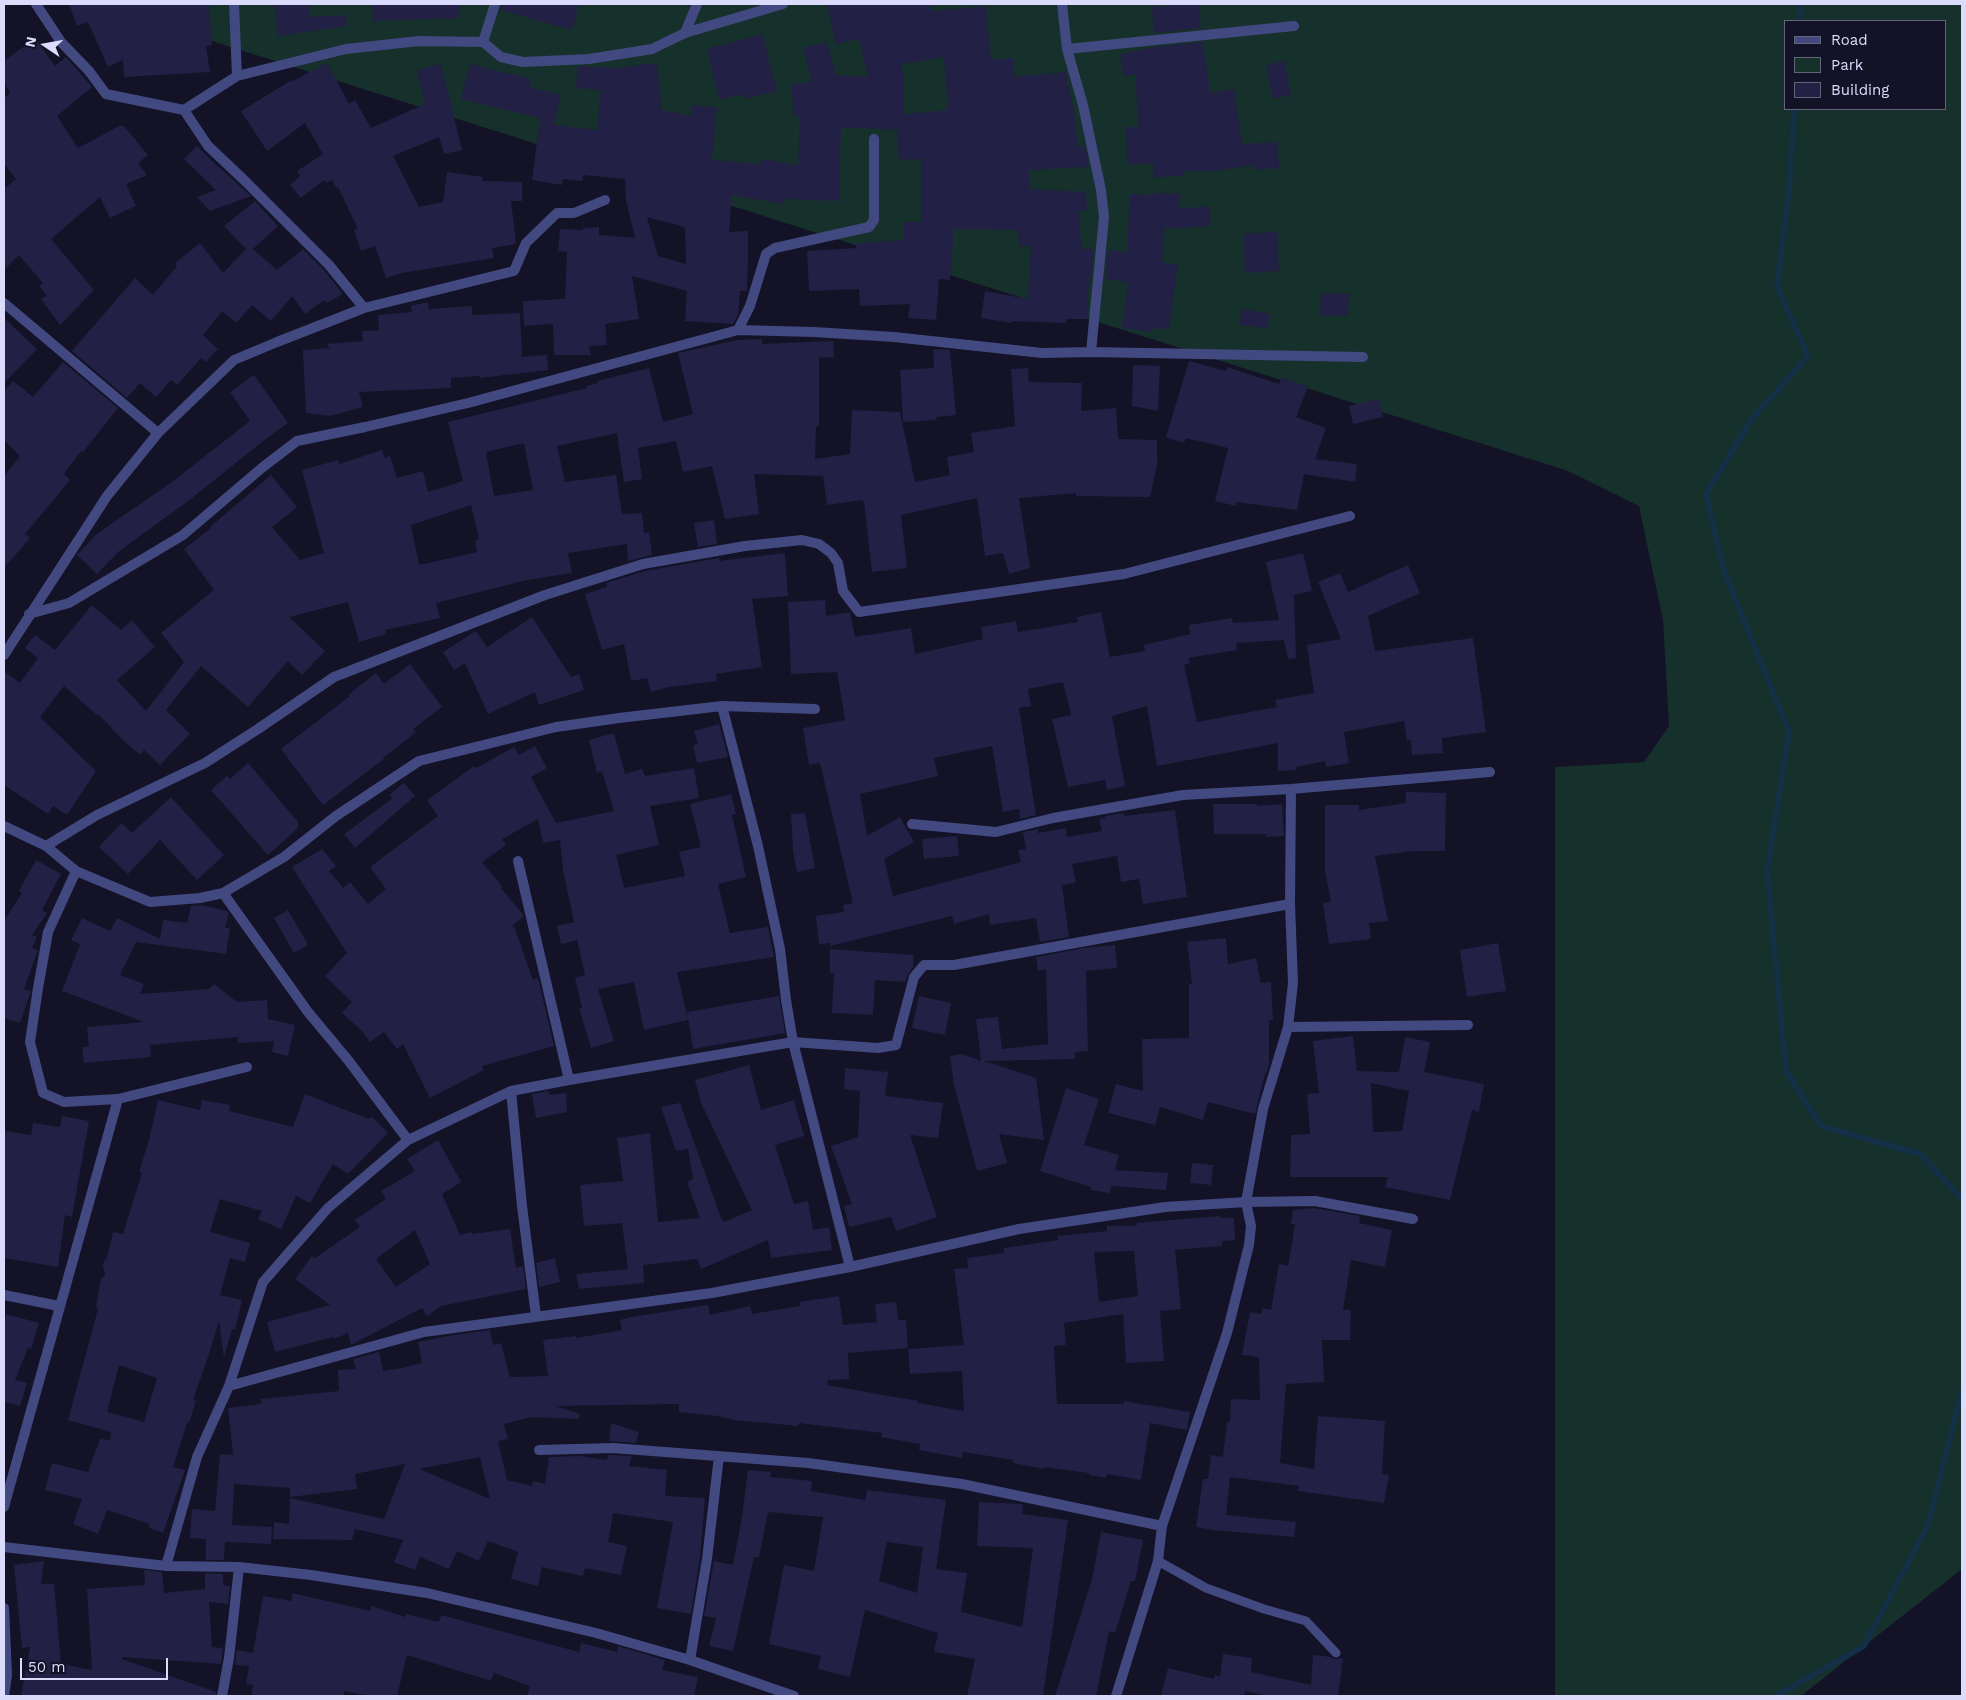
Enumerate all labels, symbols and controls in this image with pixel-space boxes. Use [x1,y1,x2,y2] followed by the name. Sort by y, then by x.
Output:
[20,20,70,70] north arrow
[1784,20,1946,110] legend
[1831,31,1868,49] text: Road
[21,35,39,49] text: N
[1831,56,1863,74] text: Park
[1831,81,1889,99] text: Building
[22,1648,170,1680] scale bar
[28,1658,65,1676] text: 50 m

